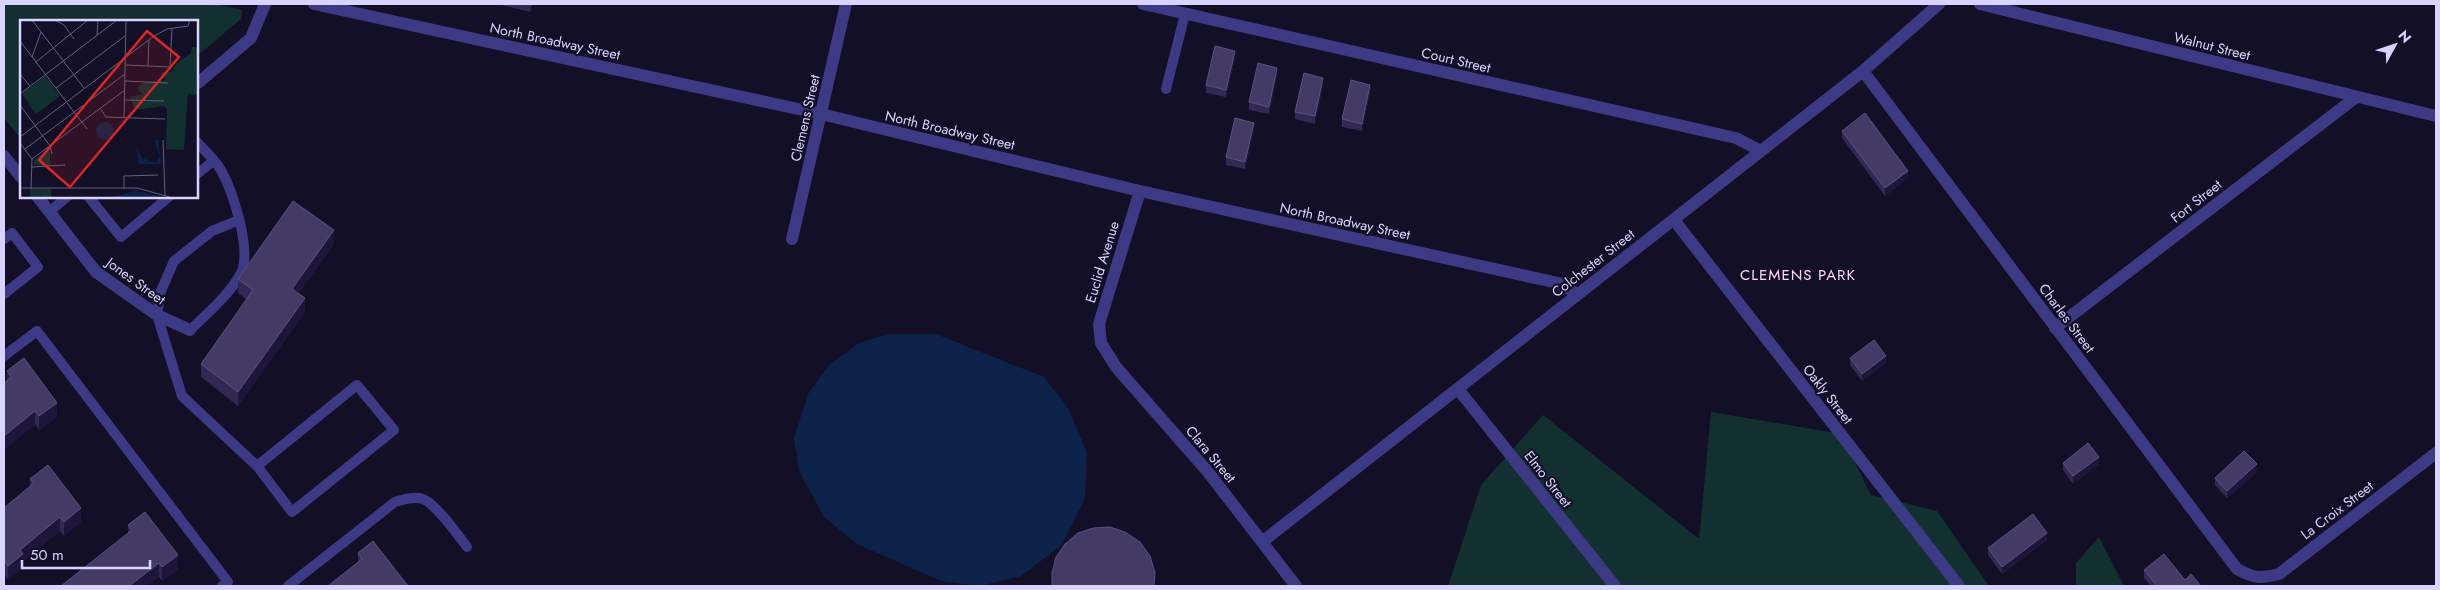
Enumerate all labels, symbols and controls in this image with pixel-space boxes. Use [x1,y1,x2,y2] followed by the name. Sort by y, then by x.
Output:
[488,17,623,65] street label: North Broadway Street
[20,20,198,198] inset map
[2370,20,2420,70] north arrow
[2394,26,2416,47] text: N
[2172,27,2253,65] street label: Walnut Street
[1419,42,1493,78] street label: Court Street
[785,72,825,163] street label: Clemens Street
[883,105,1018,155] street label: North Broadway Street
[2166,174,2226,227] street label: Fort Street
[1278,197,1413,245] street label: North Broadway Street
[1080,219,1124,305] street label: Euclid Avenue
[1547,224,1639,302] street label: Colchester Street
[101,252,170,310] street label: Jones Street
[1740,264,1856,286] district label: CLEMENS PARK
[2034,279,2100,357] street label: Charles Street
[1798,360,1858,429] street label: Oakly Street
[1181,421,1241,487] street label: Clara Street
[1519,446,1577,512] street label: Elmo Street
[2297,476,2378,544] street label: La Croix Street
[22,538,150,570] scale bar
[30,544,64,566] text: 50 m

